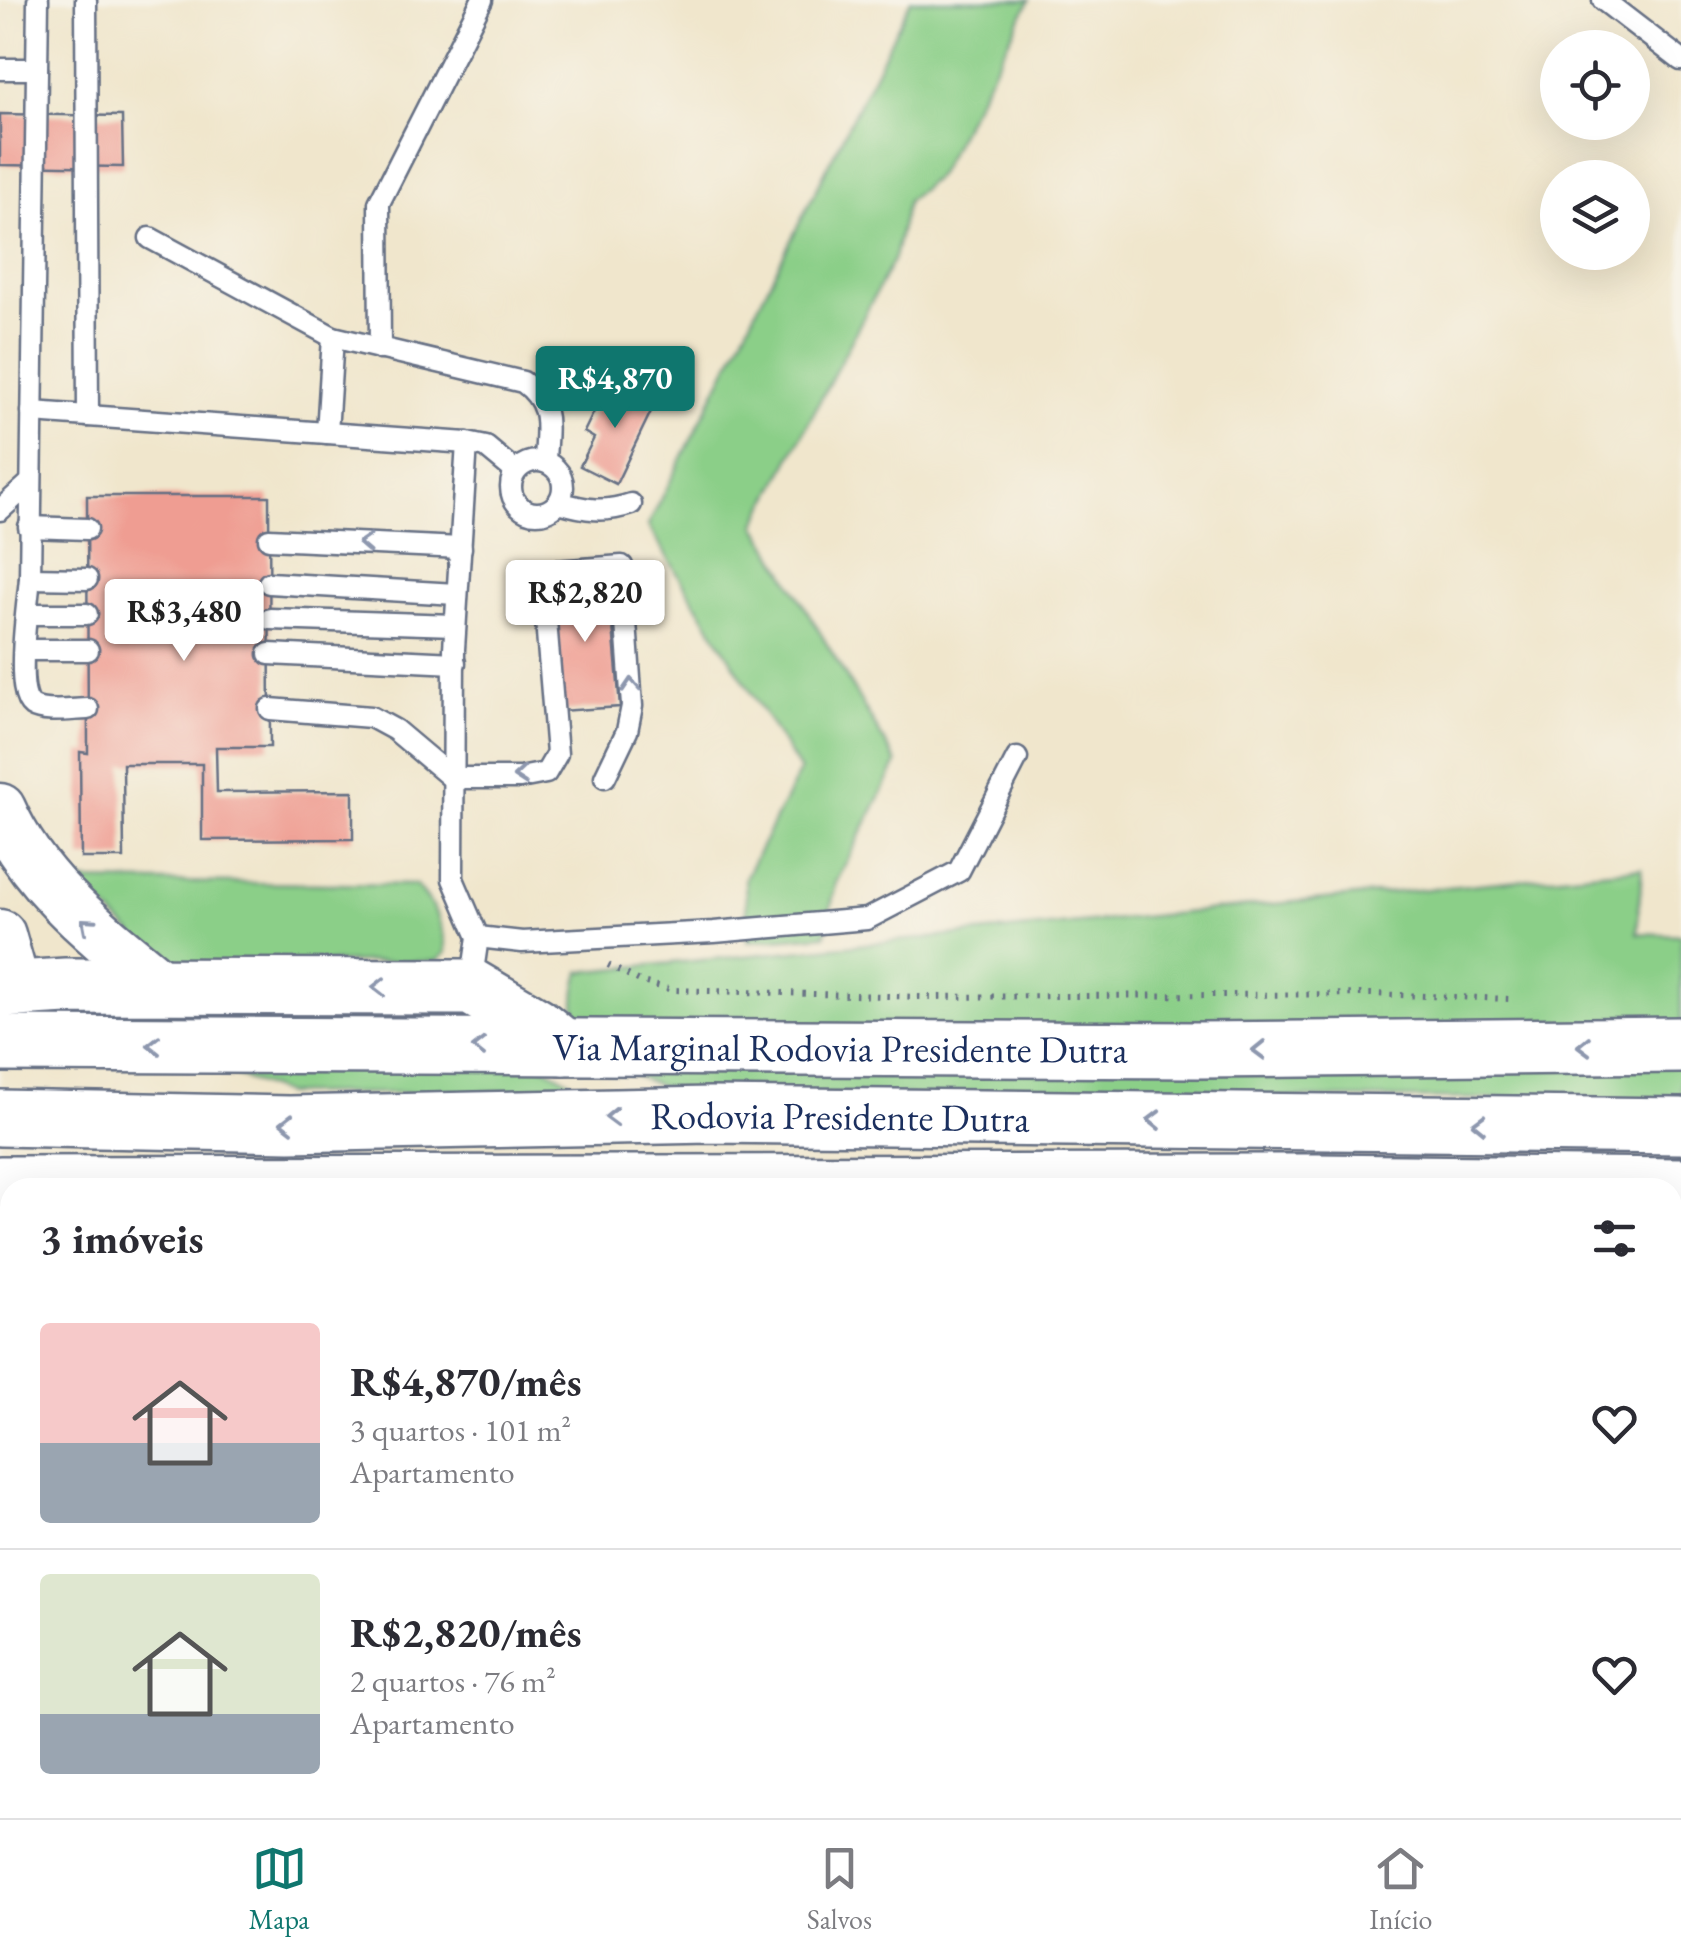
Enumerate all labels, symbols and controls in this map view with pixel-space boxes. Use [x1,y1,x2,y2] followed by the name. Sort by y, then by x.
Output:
[1540,30,1650,270] map controls
[1540,30,1650,140] button: locate
[1540,160,1650,270] button: layers
[523,346,707,431] pin: R$4,870
[558,357,672,399] text: R$4,870
[356,533,372,554] one-way arrow
[493,560,677,645] pin: R$2,820
[528,571,642,613] text: R$2,820
[92,579,276,664] pin: R$3,480
[127,590,241,632] text: R$3,480
[621,676,642,692] one-way arrow
[512,765,528,787] one-way arrow
[80,918,99,936] one-way arrow
[370,976,386,998] one-way arrow
[552,1022,1129,1074] street label: Via Marginal Rodovia Presidente Dutra
[145,1034,160,1056] one-way arrow
[1575,1035,1590,1057] one-way arrow
[470,1036,486,1057] one-way arrow
[1250,1039,1266,1060] one-way arrow
[650,1090,1031,1143] street label: Rodovia Presidente Dutra
[604,1107,620,1128] one-way arrow
[1145,1110,1161,1131] one-way arrow
[279,1112,294,1134] one-way arrow
[1470,1113,1486,1135] one-way arrow
[40,1211,204,1266] text: 3 imóveis
[1587,1211,1642,1266] icon: filters
[350,1354,582,1409] text: R$4,870/mês
[120,1363,240,1483] icon: home
[1587,1396,1642,1451] icon: heart
[350,1409,571,1451] text: 3 quartos · 101 m²
[350,1451,515,1493] text: Apartamento
[350,1605,582,1660] text: R$2,820/mês
[120,1614,240,1734] icon: home
[1587,1647,1642,1702] icon: heart
[350,1660,556,1702] text: 2 quartos · 76 m²
[350,1702,515,1744] text: Apartamento
[249,1841,310,1937] tab: Mapa
[807,1841,872,1937] tab: Salvos
[1369,1841,1432,1937] tab: Início

